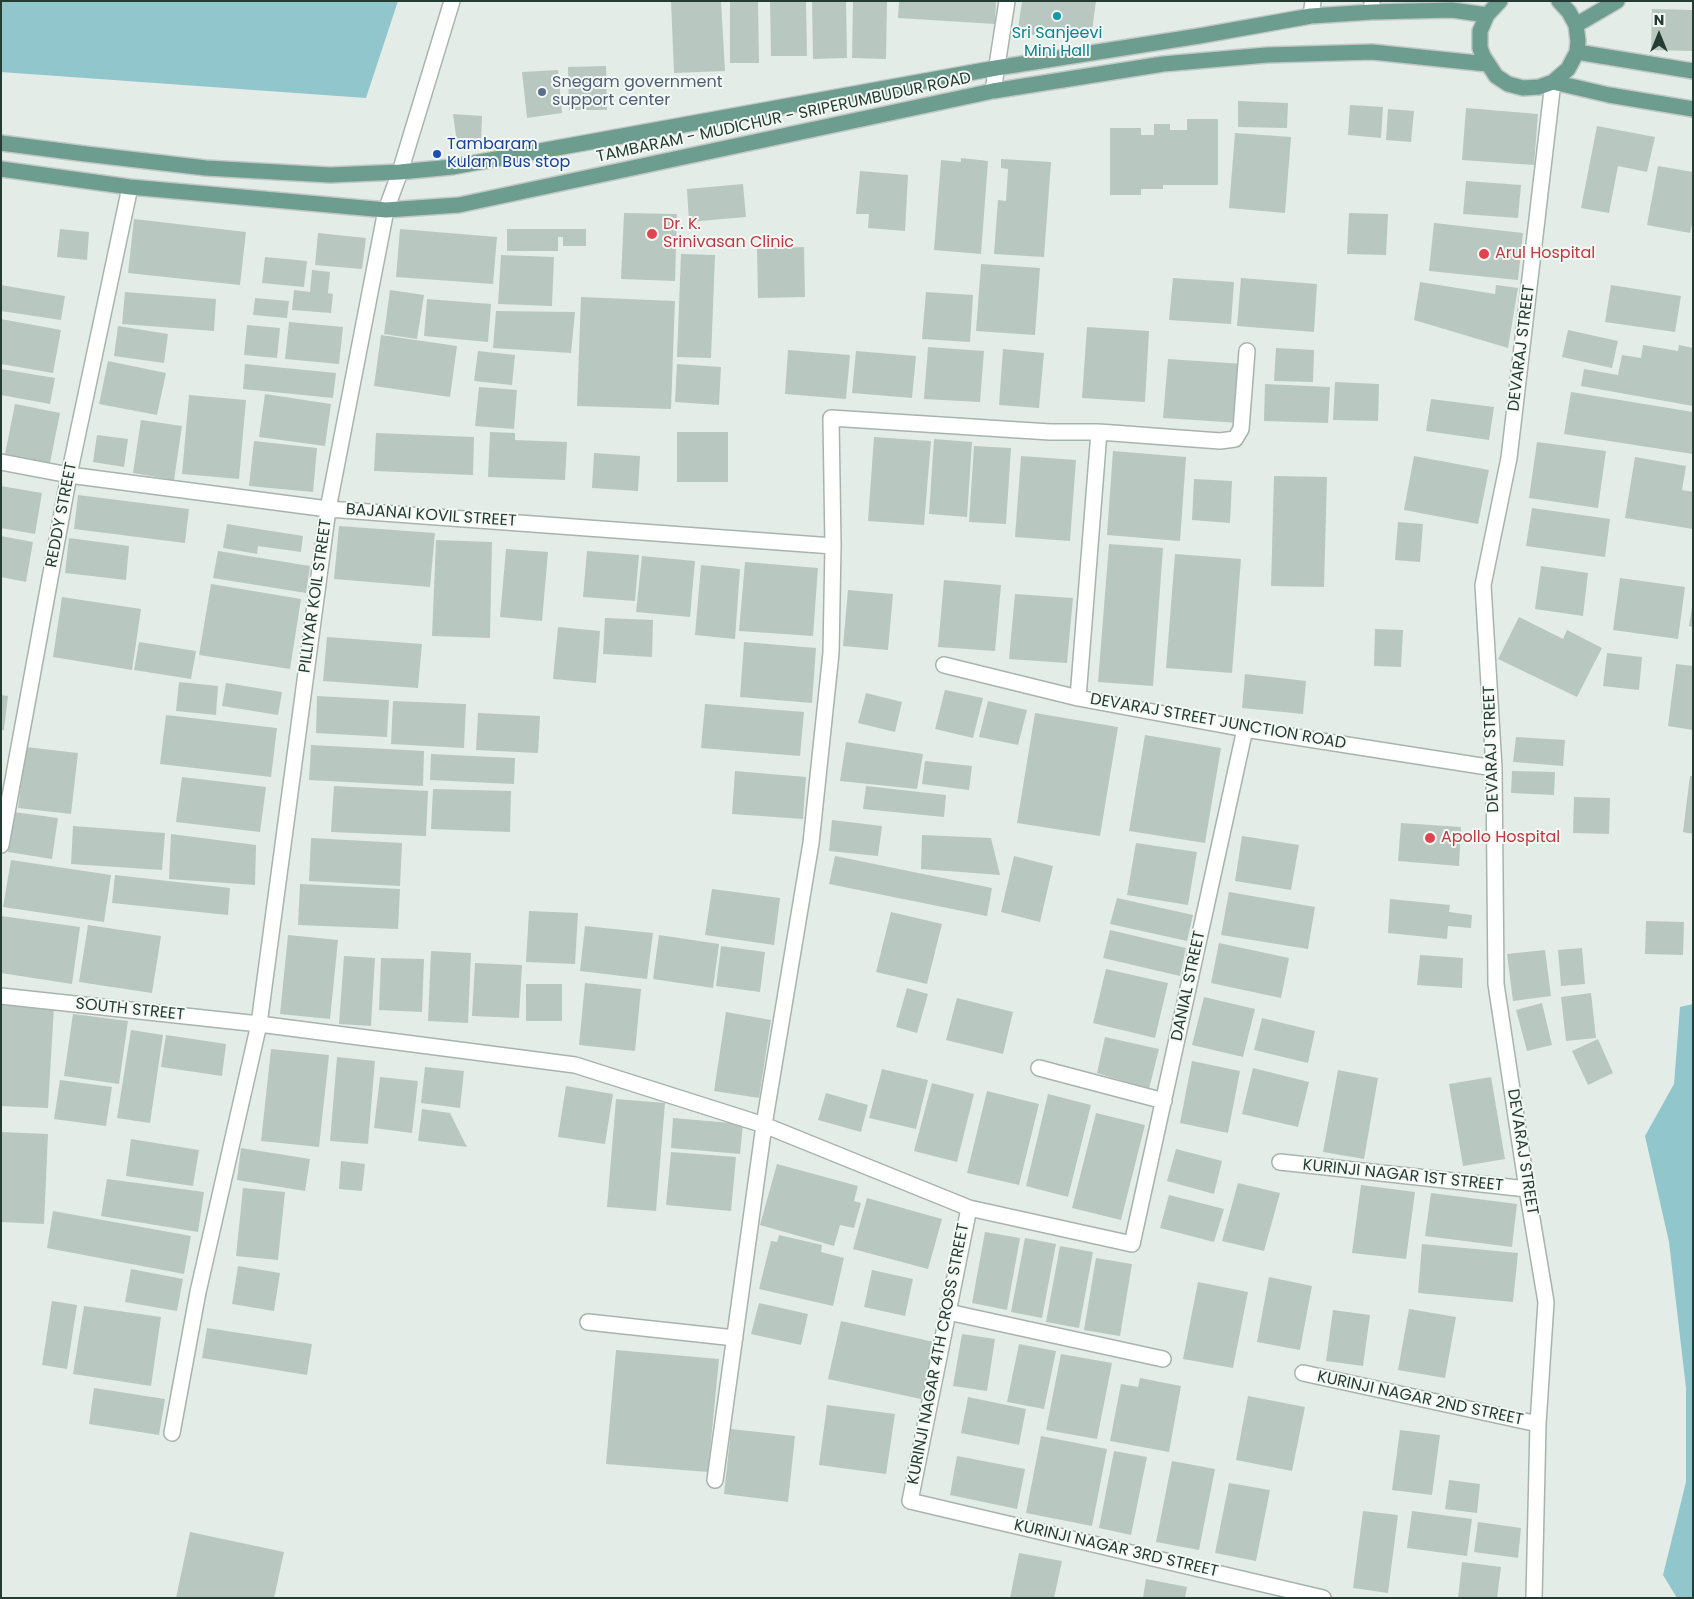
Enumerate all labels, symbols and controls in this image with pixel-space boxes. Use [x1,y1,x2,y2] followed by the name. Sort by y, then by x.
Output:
[1051,10,1063,22] marker: Sri Sanjeevi Mini Hall
[1634,10,1684,60] north arrow
[1654,10,1664,30] text: N
[1012,24,1102,62] place label: Sri Sanjeevi Mini Hall
[595,69,973,167] street label: TAMBARAM - MUDICHUR - SRIPERUMBUDUR ROAD
[552,73,723,111] place label: Snegam government support center
[536,86,548,98] marker: Snegam government support center
[447,135,570,173] place label: Tambaram Kulam Bus stop
[431,148,443,160] marker: Tambaram Kulam Bus stop
[663,215,794,253] place label: Dr. K. Srinivasan Clinic
[645,227,659,241] marker: Dr. K. Srinivasan Clinic
[1495,244,1595,264] place label: Arul Hospital
[1477,247,1491,261] marker: Arul Hospital
[1505,284,1539,412] street label: DEVARAJ STREET
[42,461,82,569] street label: REDDY STREET
[345,500,517,532] street label: BAJANAI KOVIL STREET
[296,518,336,674] street label: PILLIYAR KOIL STREET
[1480,685,1504,813] street label: DEVARAJ STREET
[1089,690,1347,754] street label: DEVARAJ STREET JUNCTION ROAD
[1441,828,1560,848] place label: Apollo Hospital
[1423,831,1437,845] marker: Apollo Hospital
[1168,929,1210,1043] street label: DANIAL STREET
[74,995,186,1025] street label: SOUTH STREET
[1503,1088,1541,1216] street label: DEVARAJ STREET
[1302,1156,1504,1196] street label: KURINJI NAGAR 1ST STREET
[904,1222,974,1486] street label: KURINJI NAGAR 4TH CROSS STREET
[1315,1368,1525,1430] street label: KURINJI NAGAR 2ND STREET
[1012,1516,1220,1582] street label: KURINJI NAGAR 3RD STREET

